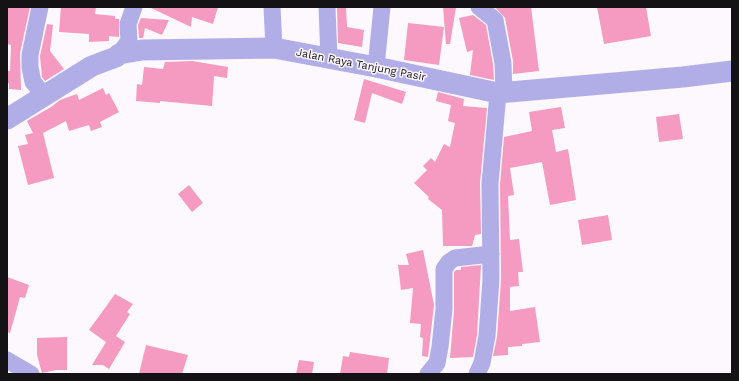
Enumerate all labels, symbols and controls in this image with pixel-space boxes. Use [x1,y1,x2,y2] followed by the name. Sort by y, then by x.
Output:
[295,46,427,84] street label: Jalan Raya Tanjung Pasir

